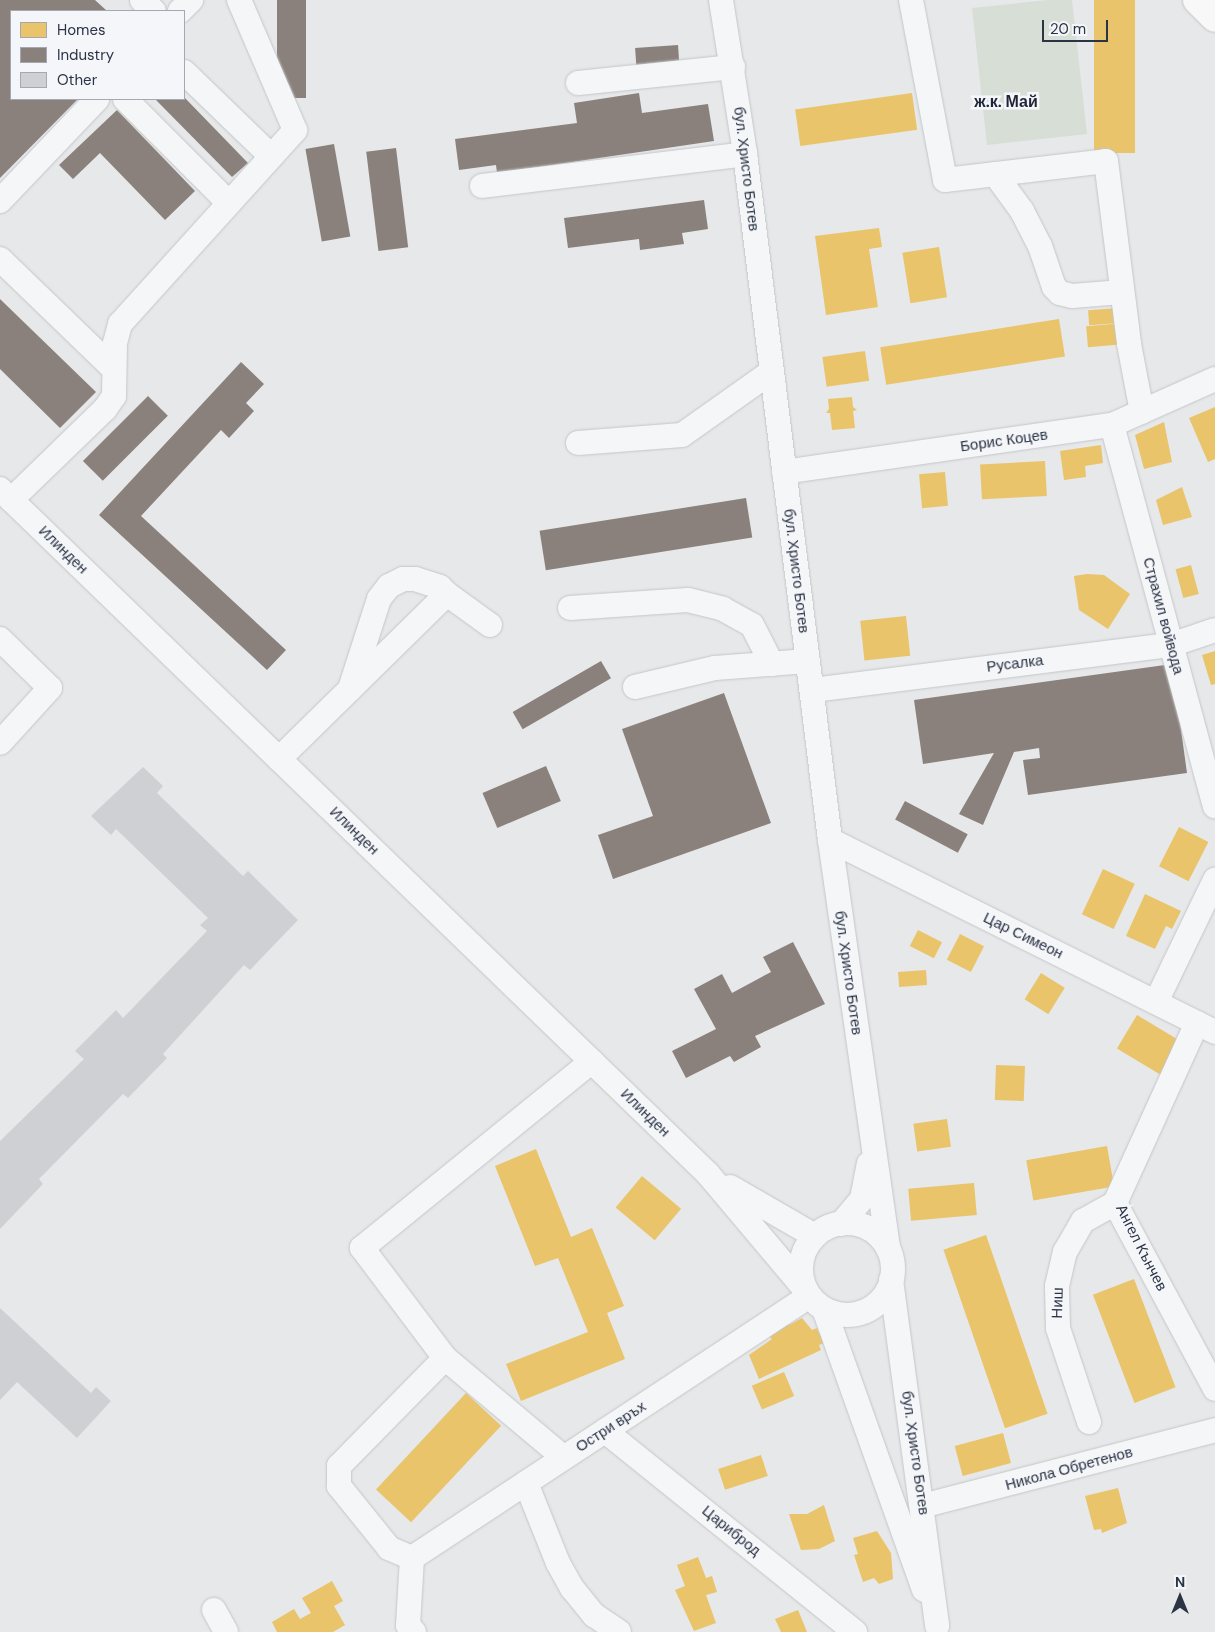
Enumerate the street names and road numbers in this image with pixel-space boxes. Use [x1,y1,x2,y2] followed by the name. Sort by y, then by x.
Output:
[729,106,763,232] street label: бул. Христо Ботев
[959,426,1049,456] street label: Борис Коцев
[779,508,813,634] street label: бул. Христо Ботев
[35,522,91,578] street label: Илинден
[1139,556,1187,676] street label: Страхил войвода
[986,652,1044,676] street label: Русалка
[326,803,382,859] street label: Илинден
[980,909,1066,963] street label: Цар Симеон
[830,910,866,1036] street label: бул. Христо Ботев
[617,1085,673,1141] street label: Илинден
[1112,1202,1170,1294] street label: Ангел Кънчев
[1049,1287,1067,1319] street label: Ниш
[897,1390,933,1516] street label: бул. Христо Ботев
[573,1398,649,1456] street label: Остри връх
[1003,1443,1135,1495] street label: Никола Обретенов
[698,1502,764,1560] street label: Цариброд

